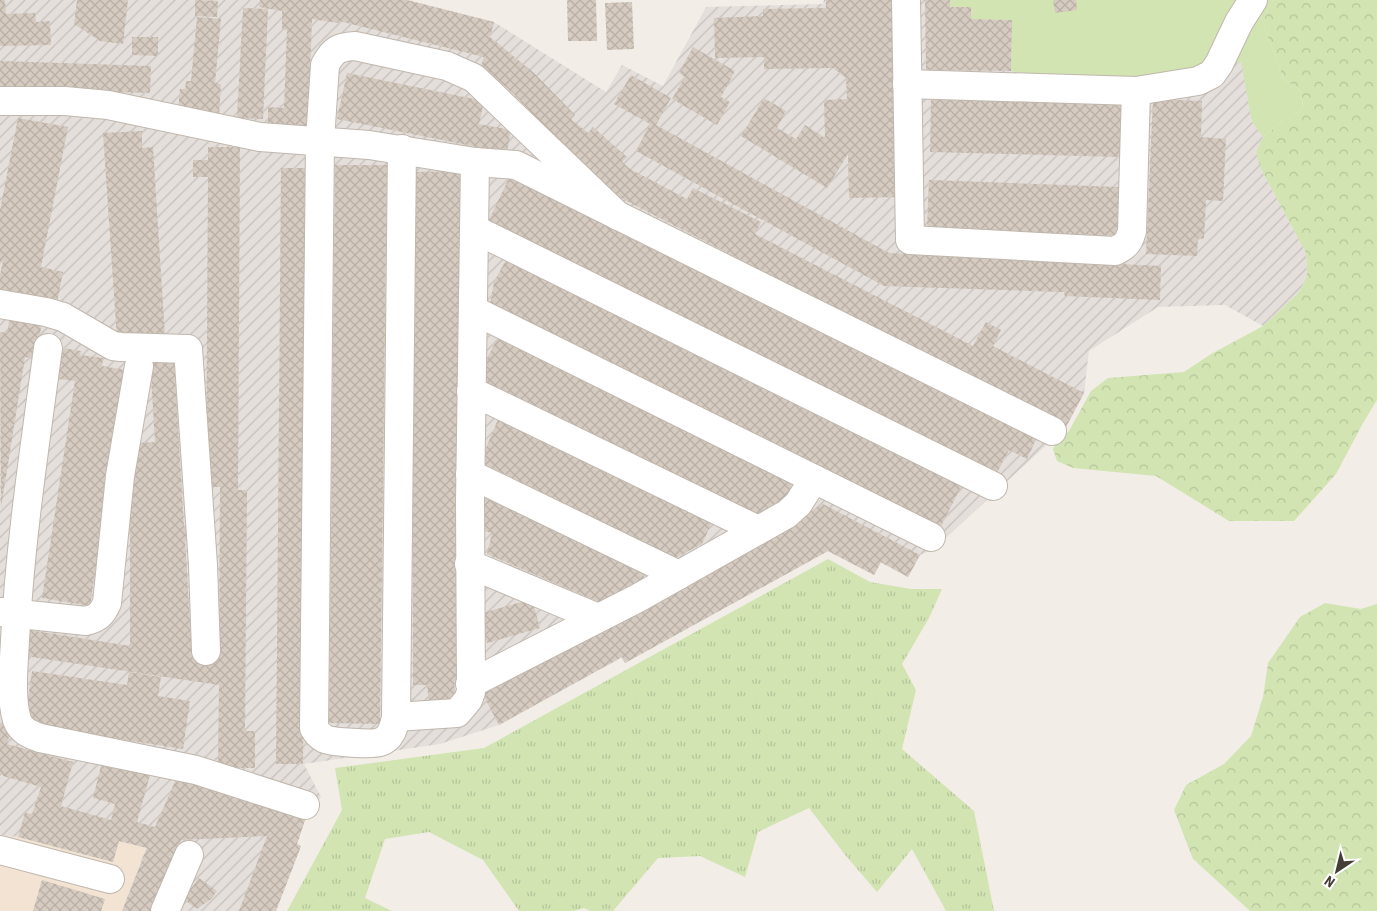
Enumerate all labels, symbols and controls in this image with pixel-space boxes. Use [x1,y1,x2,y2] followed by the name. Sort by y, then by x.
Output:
[1312,846,1362,896] north arrow
[1321,873,1338,891] text: N

